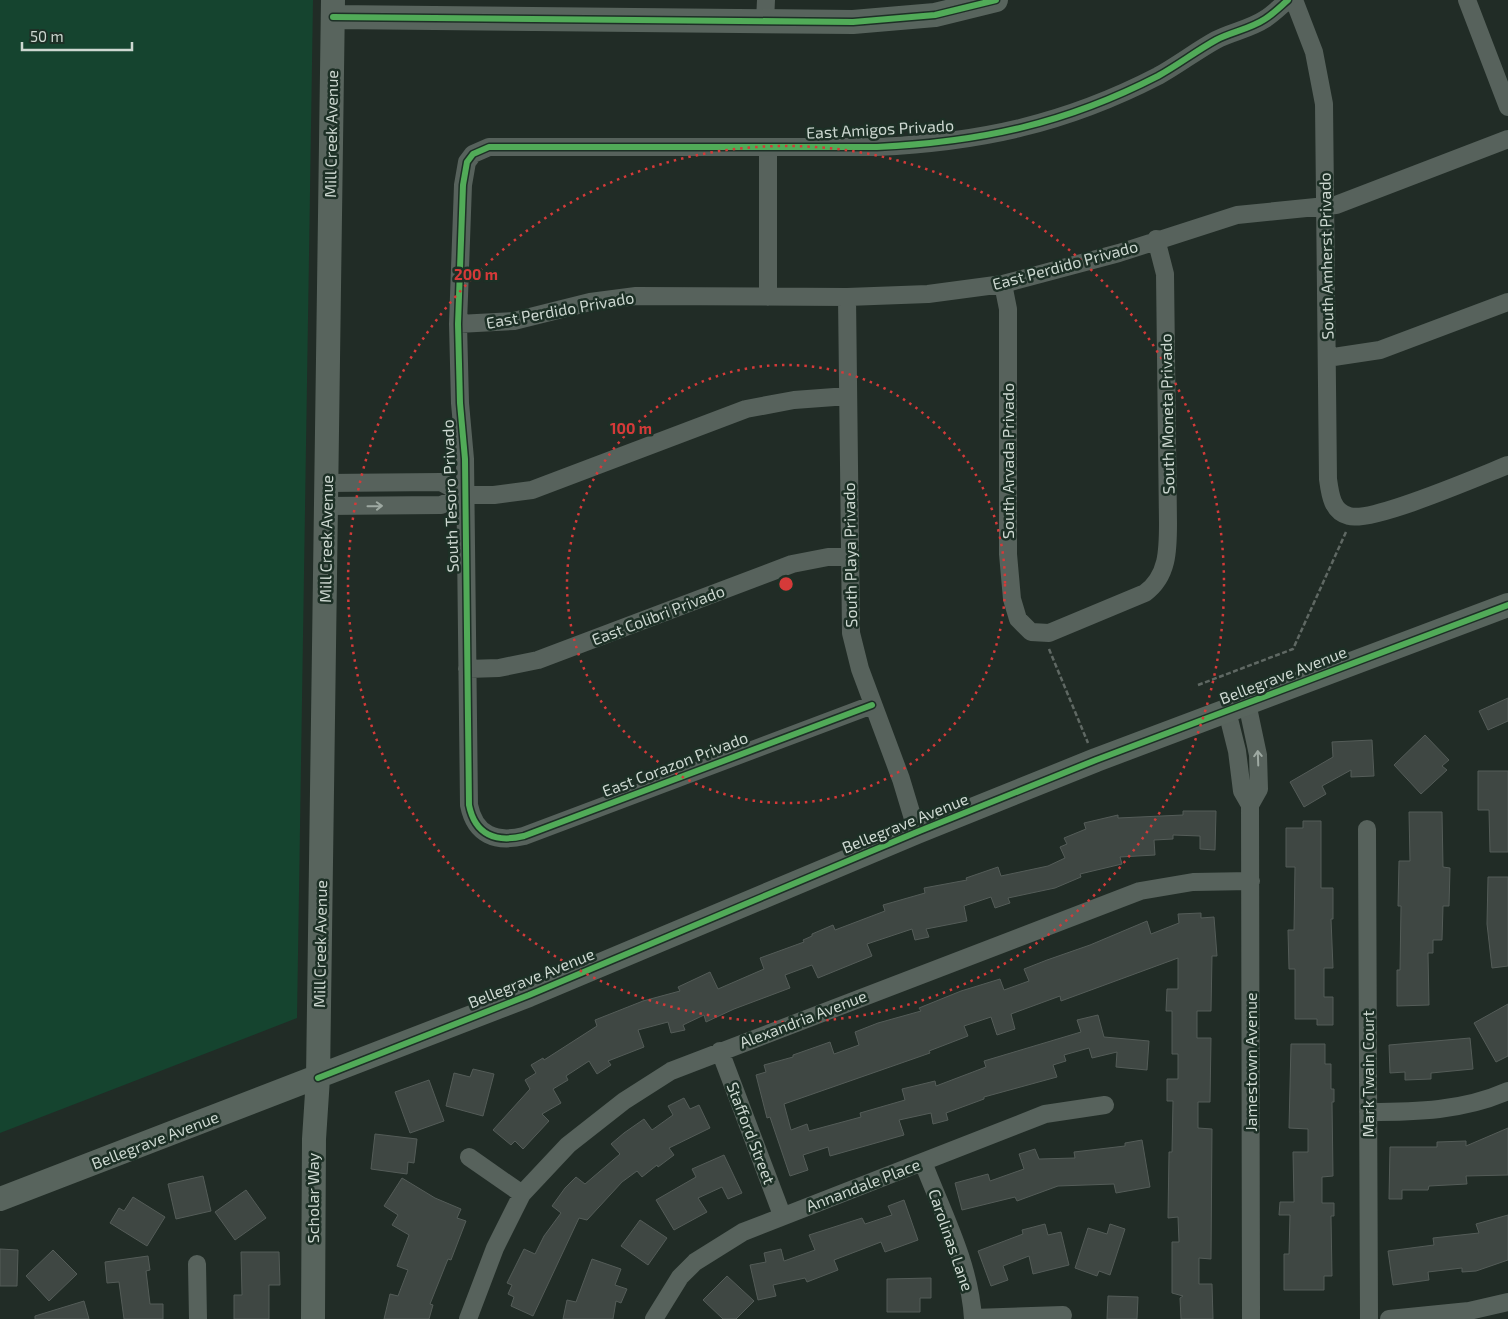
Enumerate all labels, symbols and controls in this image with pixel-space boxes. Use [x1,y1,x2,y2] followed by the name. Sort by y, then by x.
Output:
[22,20,132,52] scale bar
[30,27,64,45] text: 50 m
[320,70,341,198] street label: Mill Creek Avenue
[806,115,954,142] street label: East Amigos Privado
[1315,172,1336,340] street label: South Amherst Privado
[990,236,1140,293] street label: East Perdido Privado
[454,265,498,283] text: 200 m
[484,287,635,332] street label: East Perdido Privado
[1156,333,1177,495] street label: South Moneta Privado
[998,383,1017,539] street label: South Arvada Privado
[437,419,462,573] street label: South Tesoro Privado
[610,419,652,437] text: 100 m
[315,475,336,603] street label: Mill Creek Avenue
[839,482,860,628] street label: South Playa Privado
[366,501,382,511] one-way arrow
[777,575,795,593] centre of rings
[589,580,727,649] street label: East Colibri Privado
[1217,642,1349,708] street label: Bellegrave Avenue
[599,727,750,800] street label: East Corazon Privado
[1253,751,1263,767] one-way arrow
[839,789,971,857] street label: Bellegrave Avenue
[309,880,330,1008] street label: Mill Creek Avenue
[465,944,597,1012] street label: Bellegrave Avenue
[736,985,869,1052] street label: Alexandria Avenue
[1241,992,1260,1132] street label: Jamestown Avenue
[1358,1010,1377,1138] street label: Mark Twain Court
[723,1079,780,1186] street label: Stafford Street
[89,1107,221,1173] street label: Bellegrave Avenue
[303,1152,322,1243] street label: Scholar Way
[803,1154,923,1215] street label: Annandale Place
[925,1186,978,1293] street label: Carolinas Lane

